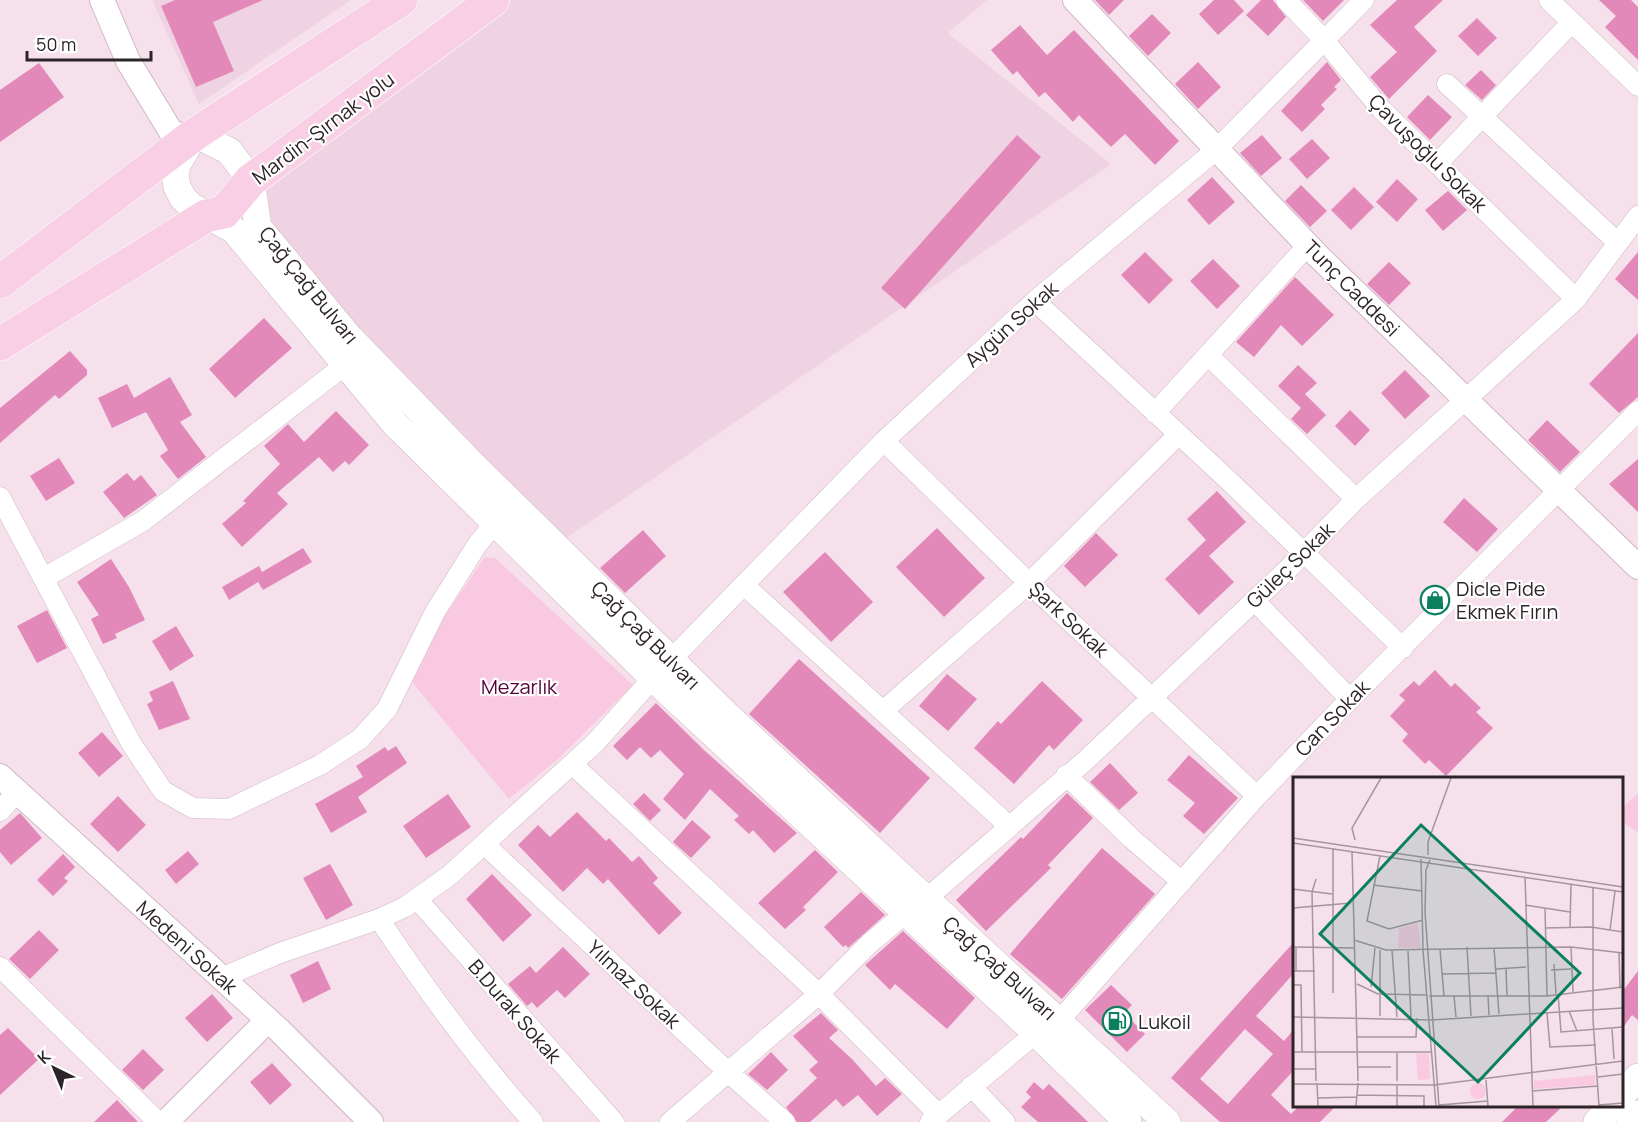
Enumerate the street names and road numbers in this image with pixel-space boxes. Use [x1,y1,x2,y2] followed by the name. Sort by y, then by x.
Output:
[246,66,400,190] street label: Mardin-Şırnak yolu
[1363,88,1494,219] street label: Çavuşoğlu Sokak
[253,221,365,349] street label: Çağ Çağ Bulvarı
[1298,234,1406,342] street label: Tunç Caddesi
[959,274,1064,373] street label: Aygün Sokak
[1240,515,1341,614] street label: Güleç Sokak
[586,575,706,695] street label: Çağ Çağ Bulvarı
[1023,575,1115,664] street label: Şark Sokak
[1289,673,1376,762] street label: Can Sokak
[131,894,244,1000] street label: Medeni Sokak
[938,910,1062,1026] street label: Çağ Çağ Bulvarı
[582,934,687,1035] street label: Yılmaz Sokak
[462,953,568,1069] street label: B.Durak Sokak

